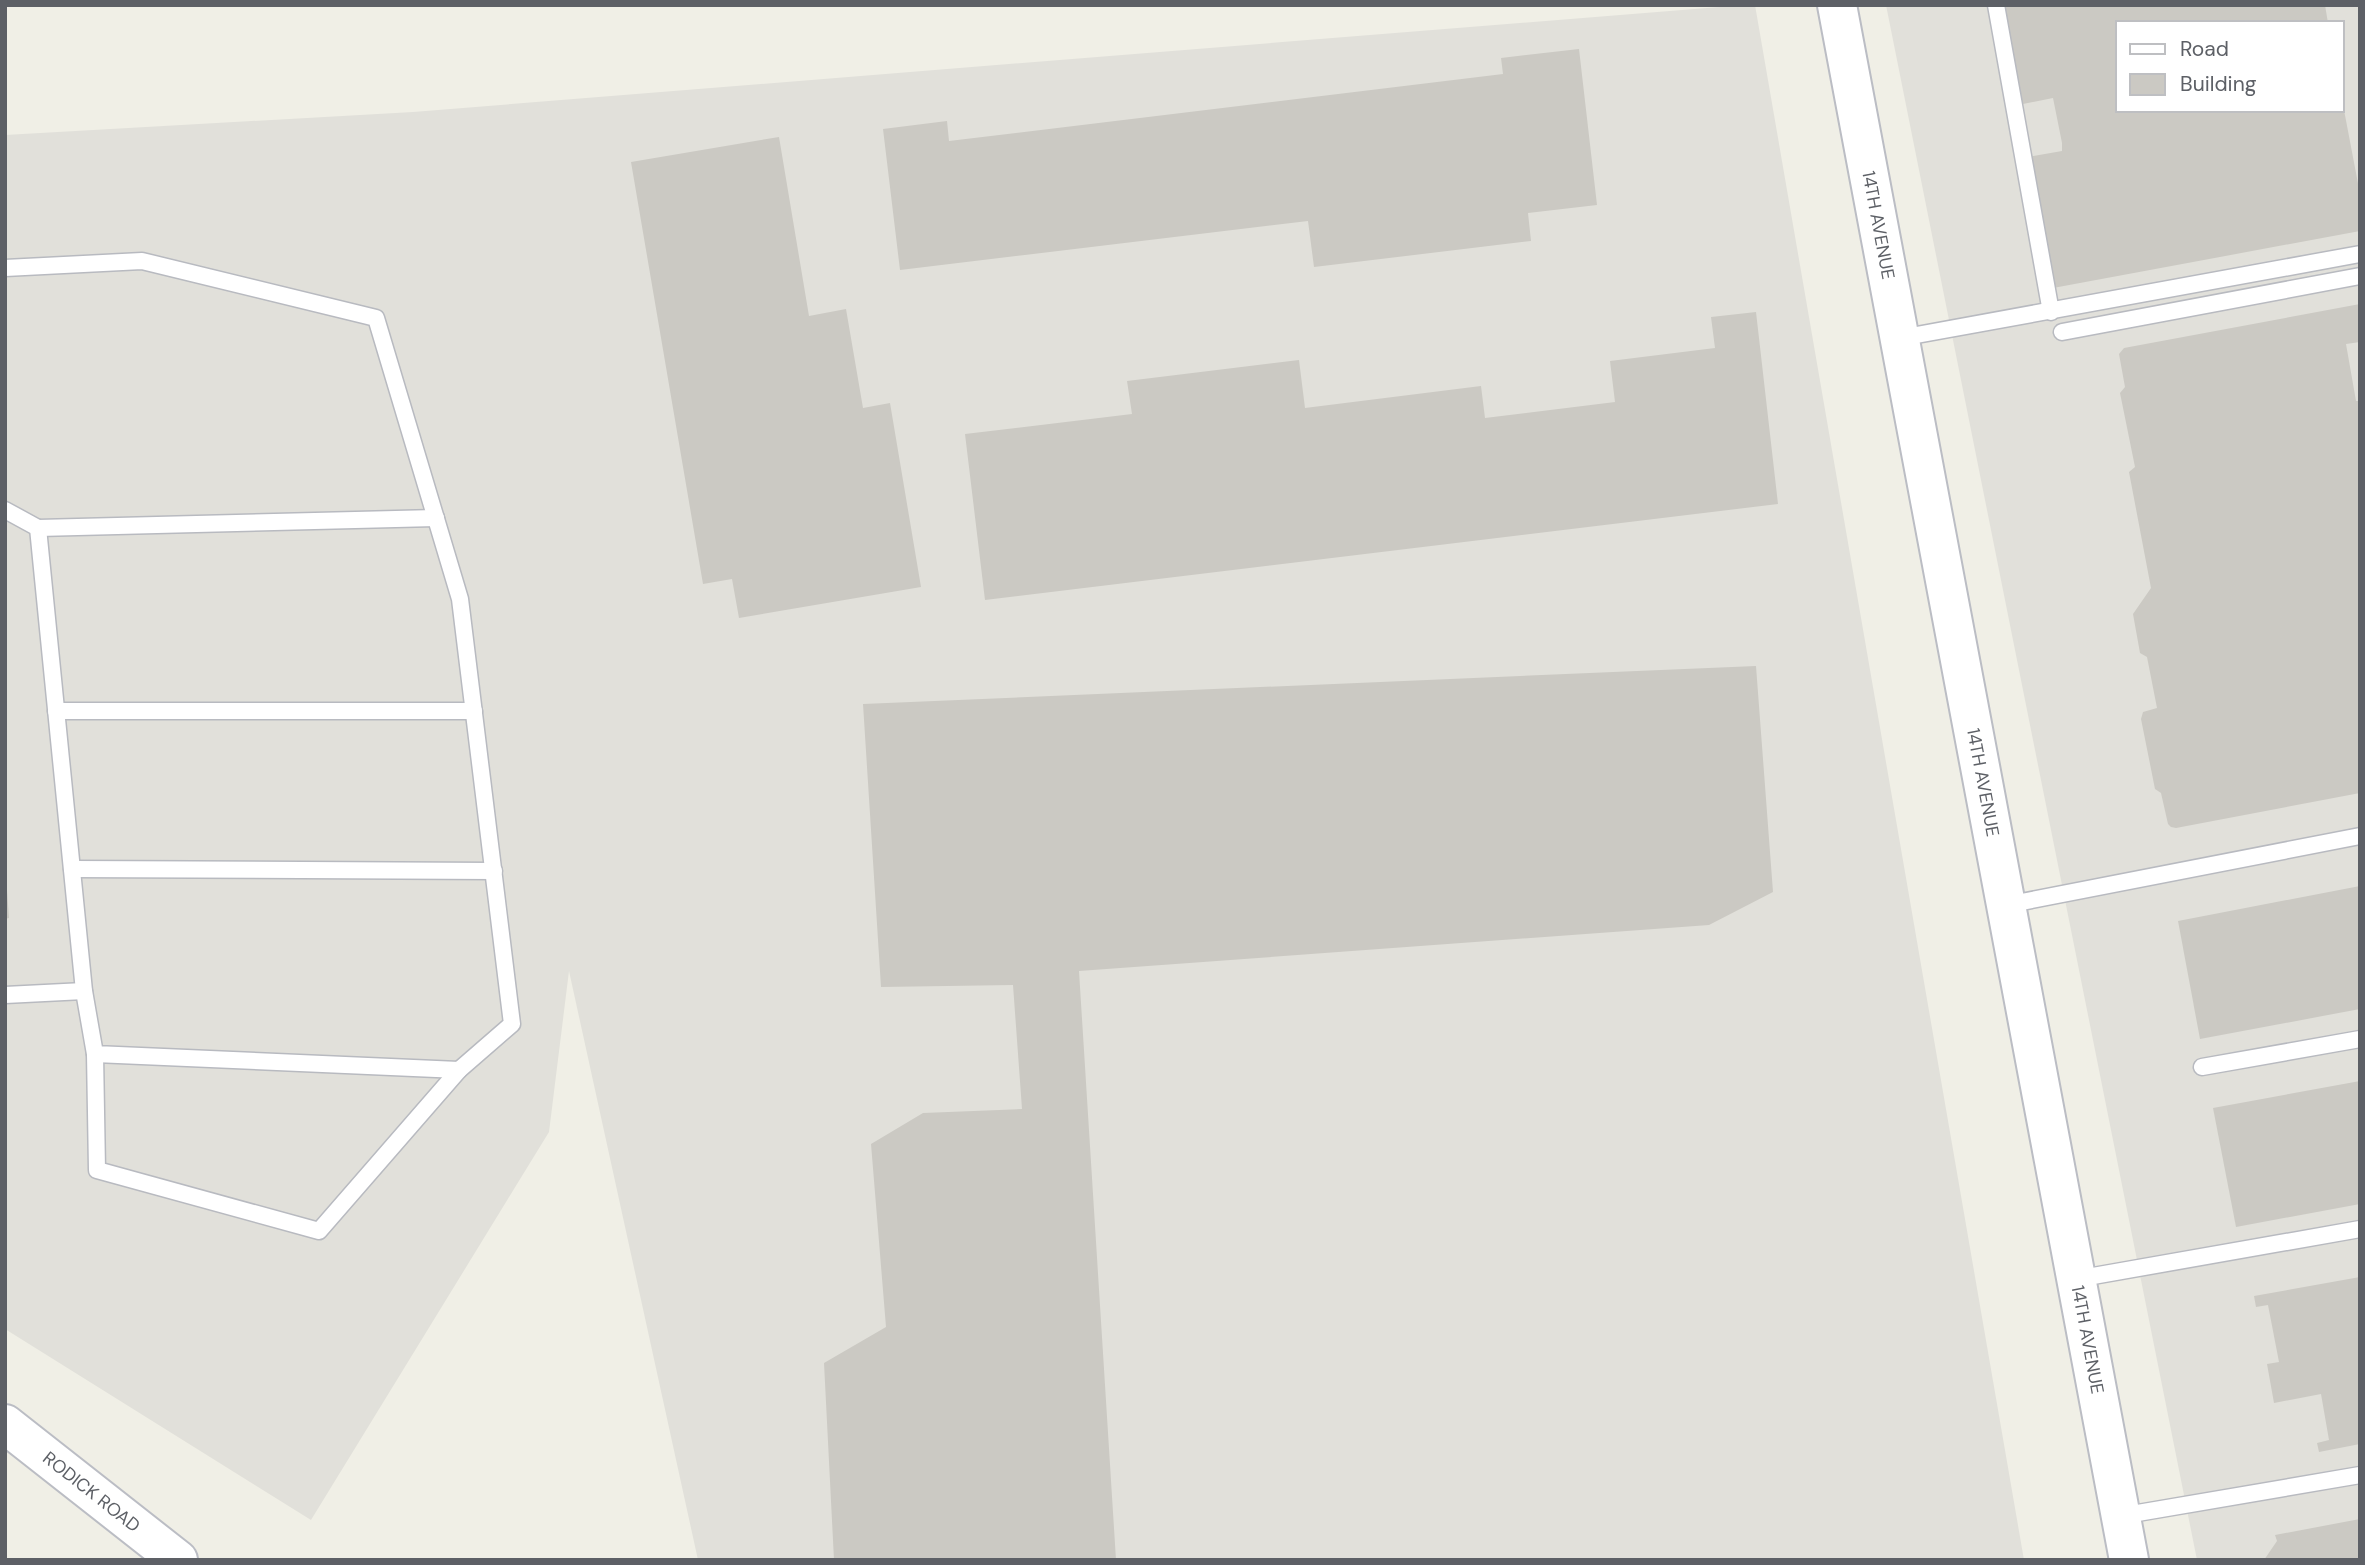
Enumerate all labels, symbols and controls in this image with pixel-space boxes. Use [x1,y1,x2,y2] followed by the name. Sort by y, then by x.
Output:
[2116,21,2344,112] legend
[2180,35,2229,63] text: Road
[2180,70,2257,98] text: Building
[1856,169,1900,281] street label: 14TH AVENUE
[1961,726,2005,839] street label: 14TH AVENUE
[2066,1283,2110,1396] street label: 14TH AVENUE
[38,1446,145,1538] street label: RODICK ROAD

